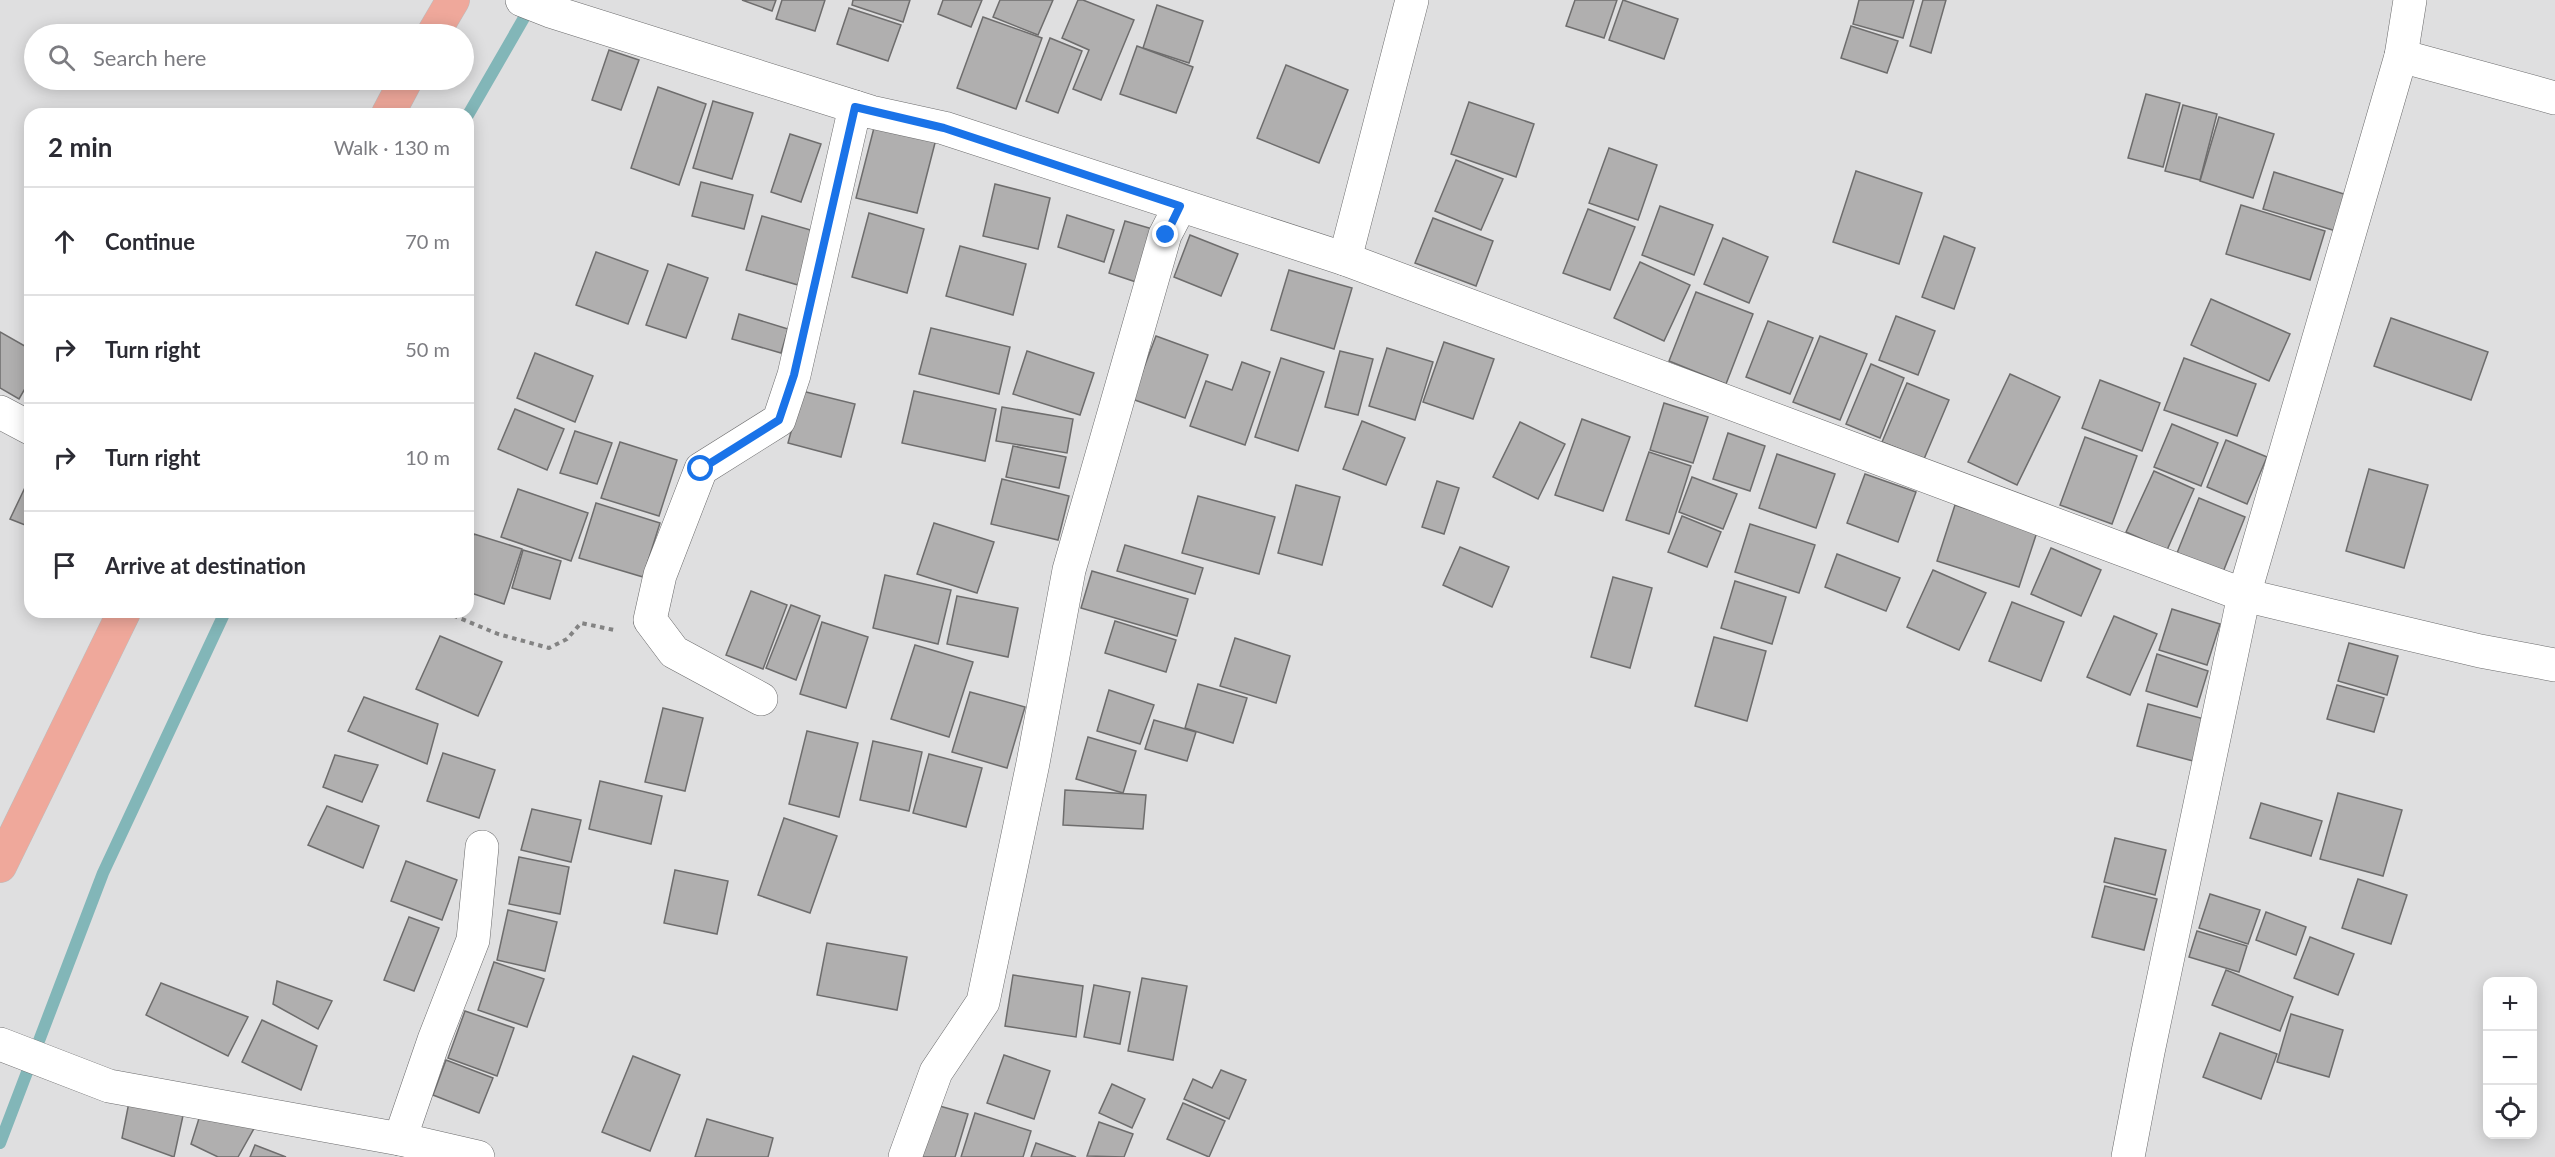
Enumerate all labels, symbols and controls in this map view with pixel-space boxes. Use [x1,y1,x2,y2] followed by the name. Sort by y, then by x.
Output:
[24,24,474,90] search box
[45,41,78,74] icon: search
[93,44,206,71] text: Search here
[48,131,112,163] text: 2 min
[334,135,450,159] text: Walk · 130 m
[1152,221,1178,247] route end
[48,225,81,258] icon: ahead
[105,228,195,255] text: Continue
[405,229,450,253] text: 70 m
[48,333,81,366] icon: right
[105,336,200,363] text: Turn right
[405,337,450,361] text: 50 m
[48,441,81,474] icon: right
[105,444,200,471] text: Turn right
[405,445,450,469] text: 10 m
[687,455,713,481] route start
[48,549,81,582] icon: arrive
[105,552,306,579] text: Arrive at destination
[2483,977,2537,1139] map controls
[2483,977,2537,1031] button: +
[2483,1031,2537,1085] button: −
[2483,1085,2537,1139] button: locate

